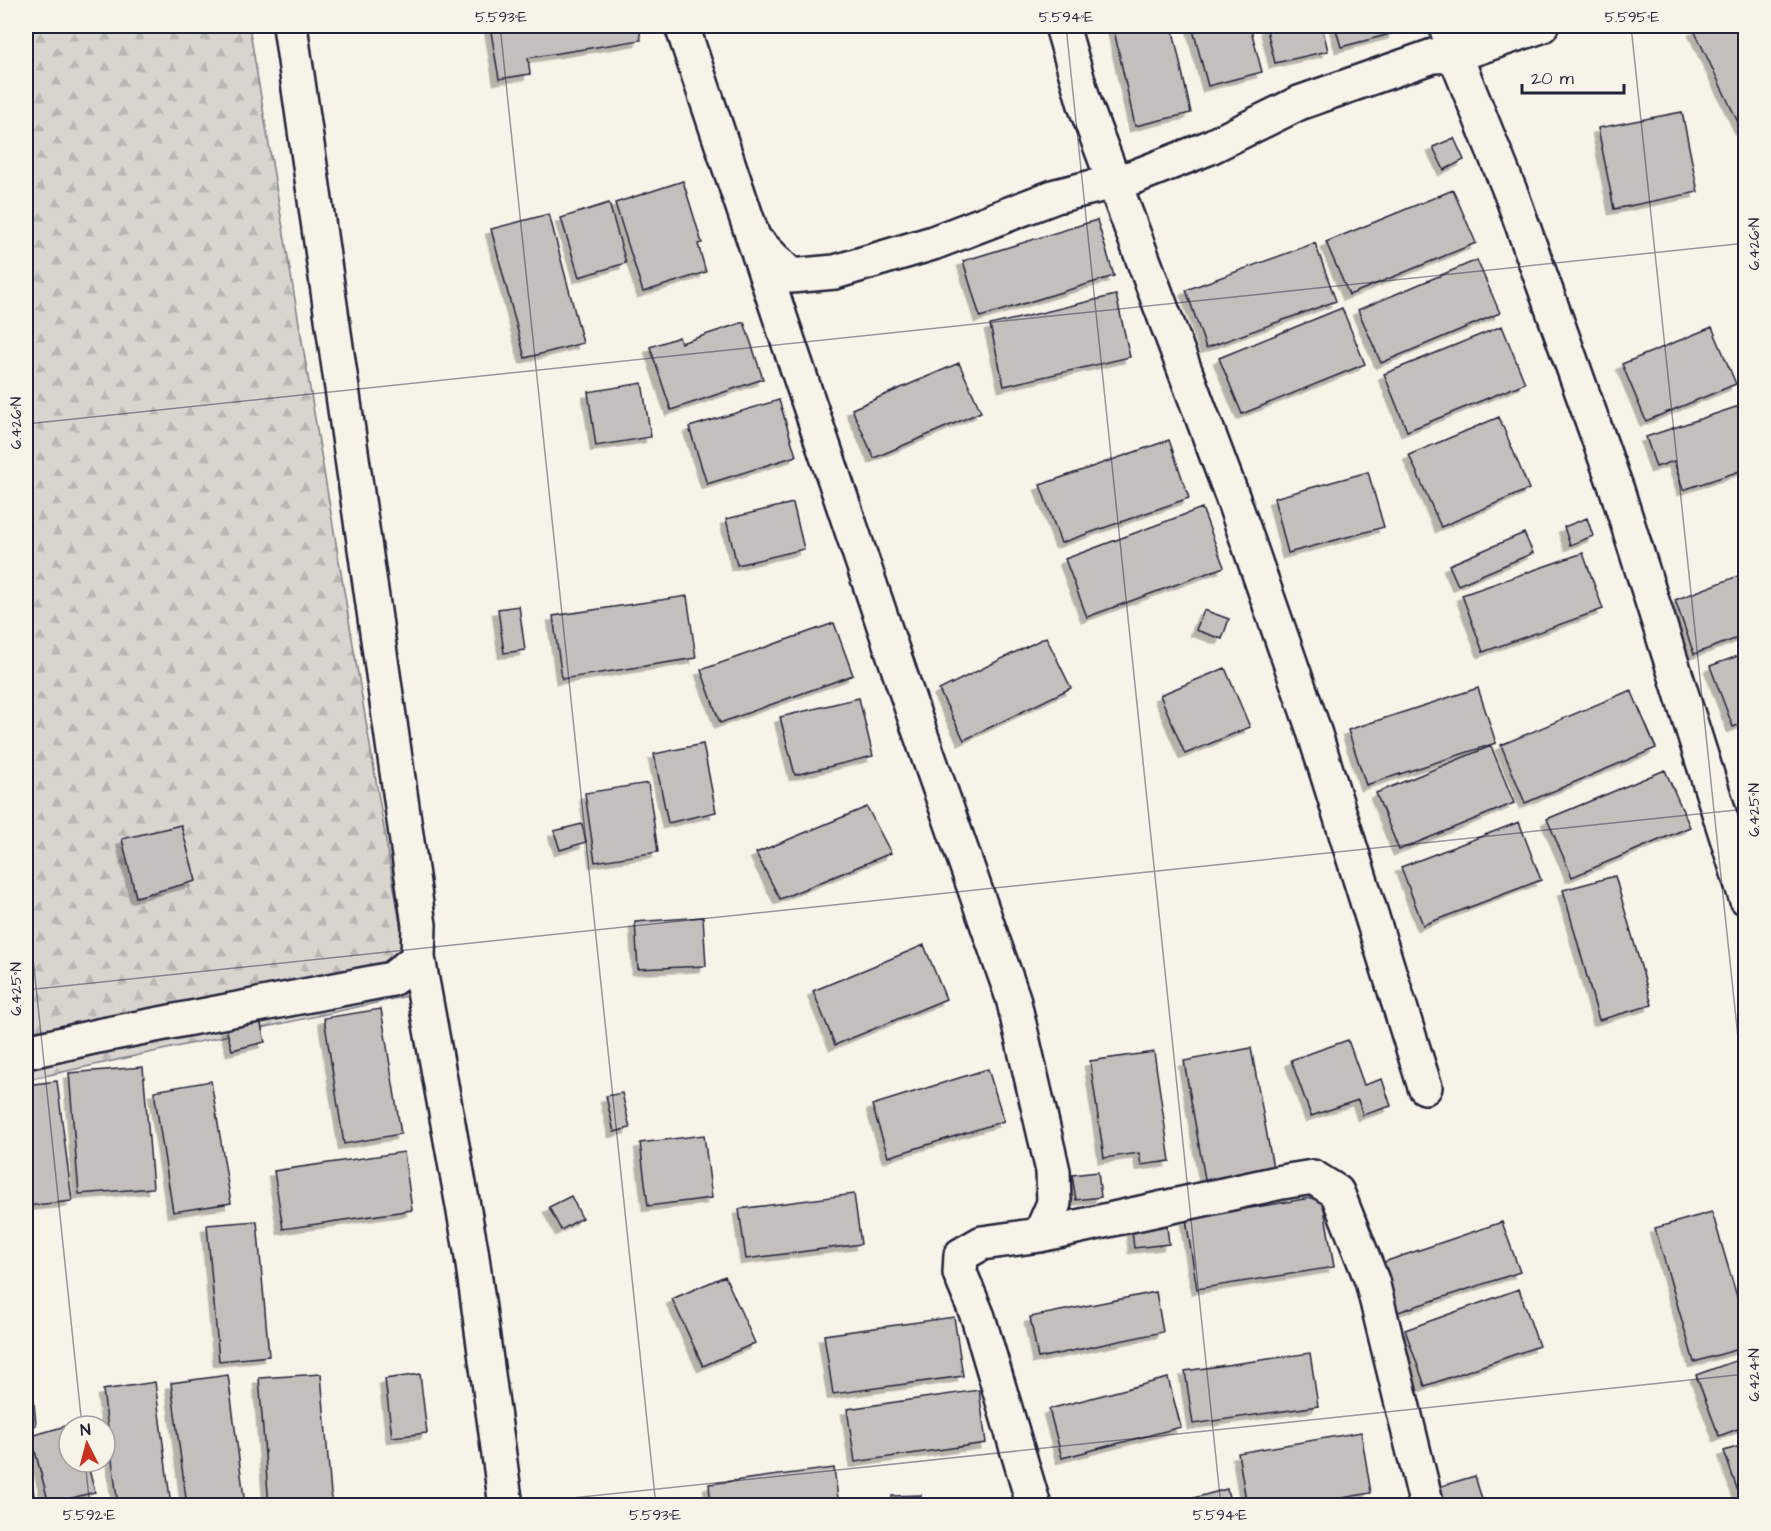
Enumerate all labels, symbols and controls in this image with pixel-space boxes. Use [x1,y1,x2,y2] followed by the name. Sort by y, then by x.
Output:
[475,7,527,28] text: 5.593°E
[1039,7,1093,28] text: 5.594°E
[1605,7,1659,28] text: 5.595°E
[1522,57,1624,95] scale bar
[1531,66,1574,91] text: 20 m
[1744,218,1765,270] text: 6.426°N
[6,397,27,449] text: 6.426°N
[1744,783,1765,837] text: 6.425°N
[6,962,27,1016] text: 6.425°N
[1744,1348,1765,1402] text: 6.424°N
[57,1414,117,1474] north arrow
[79,1419,92,1442] text: N
[63,1505,115,1526] text: 5.592°E
[629,1505,681,1526] text: 5.593°E
[1193,1505,1247,1526] text: 5.594°E

